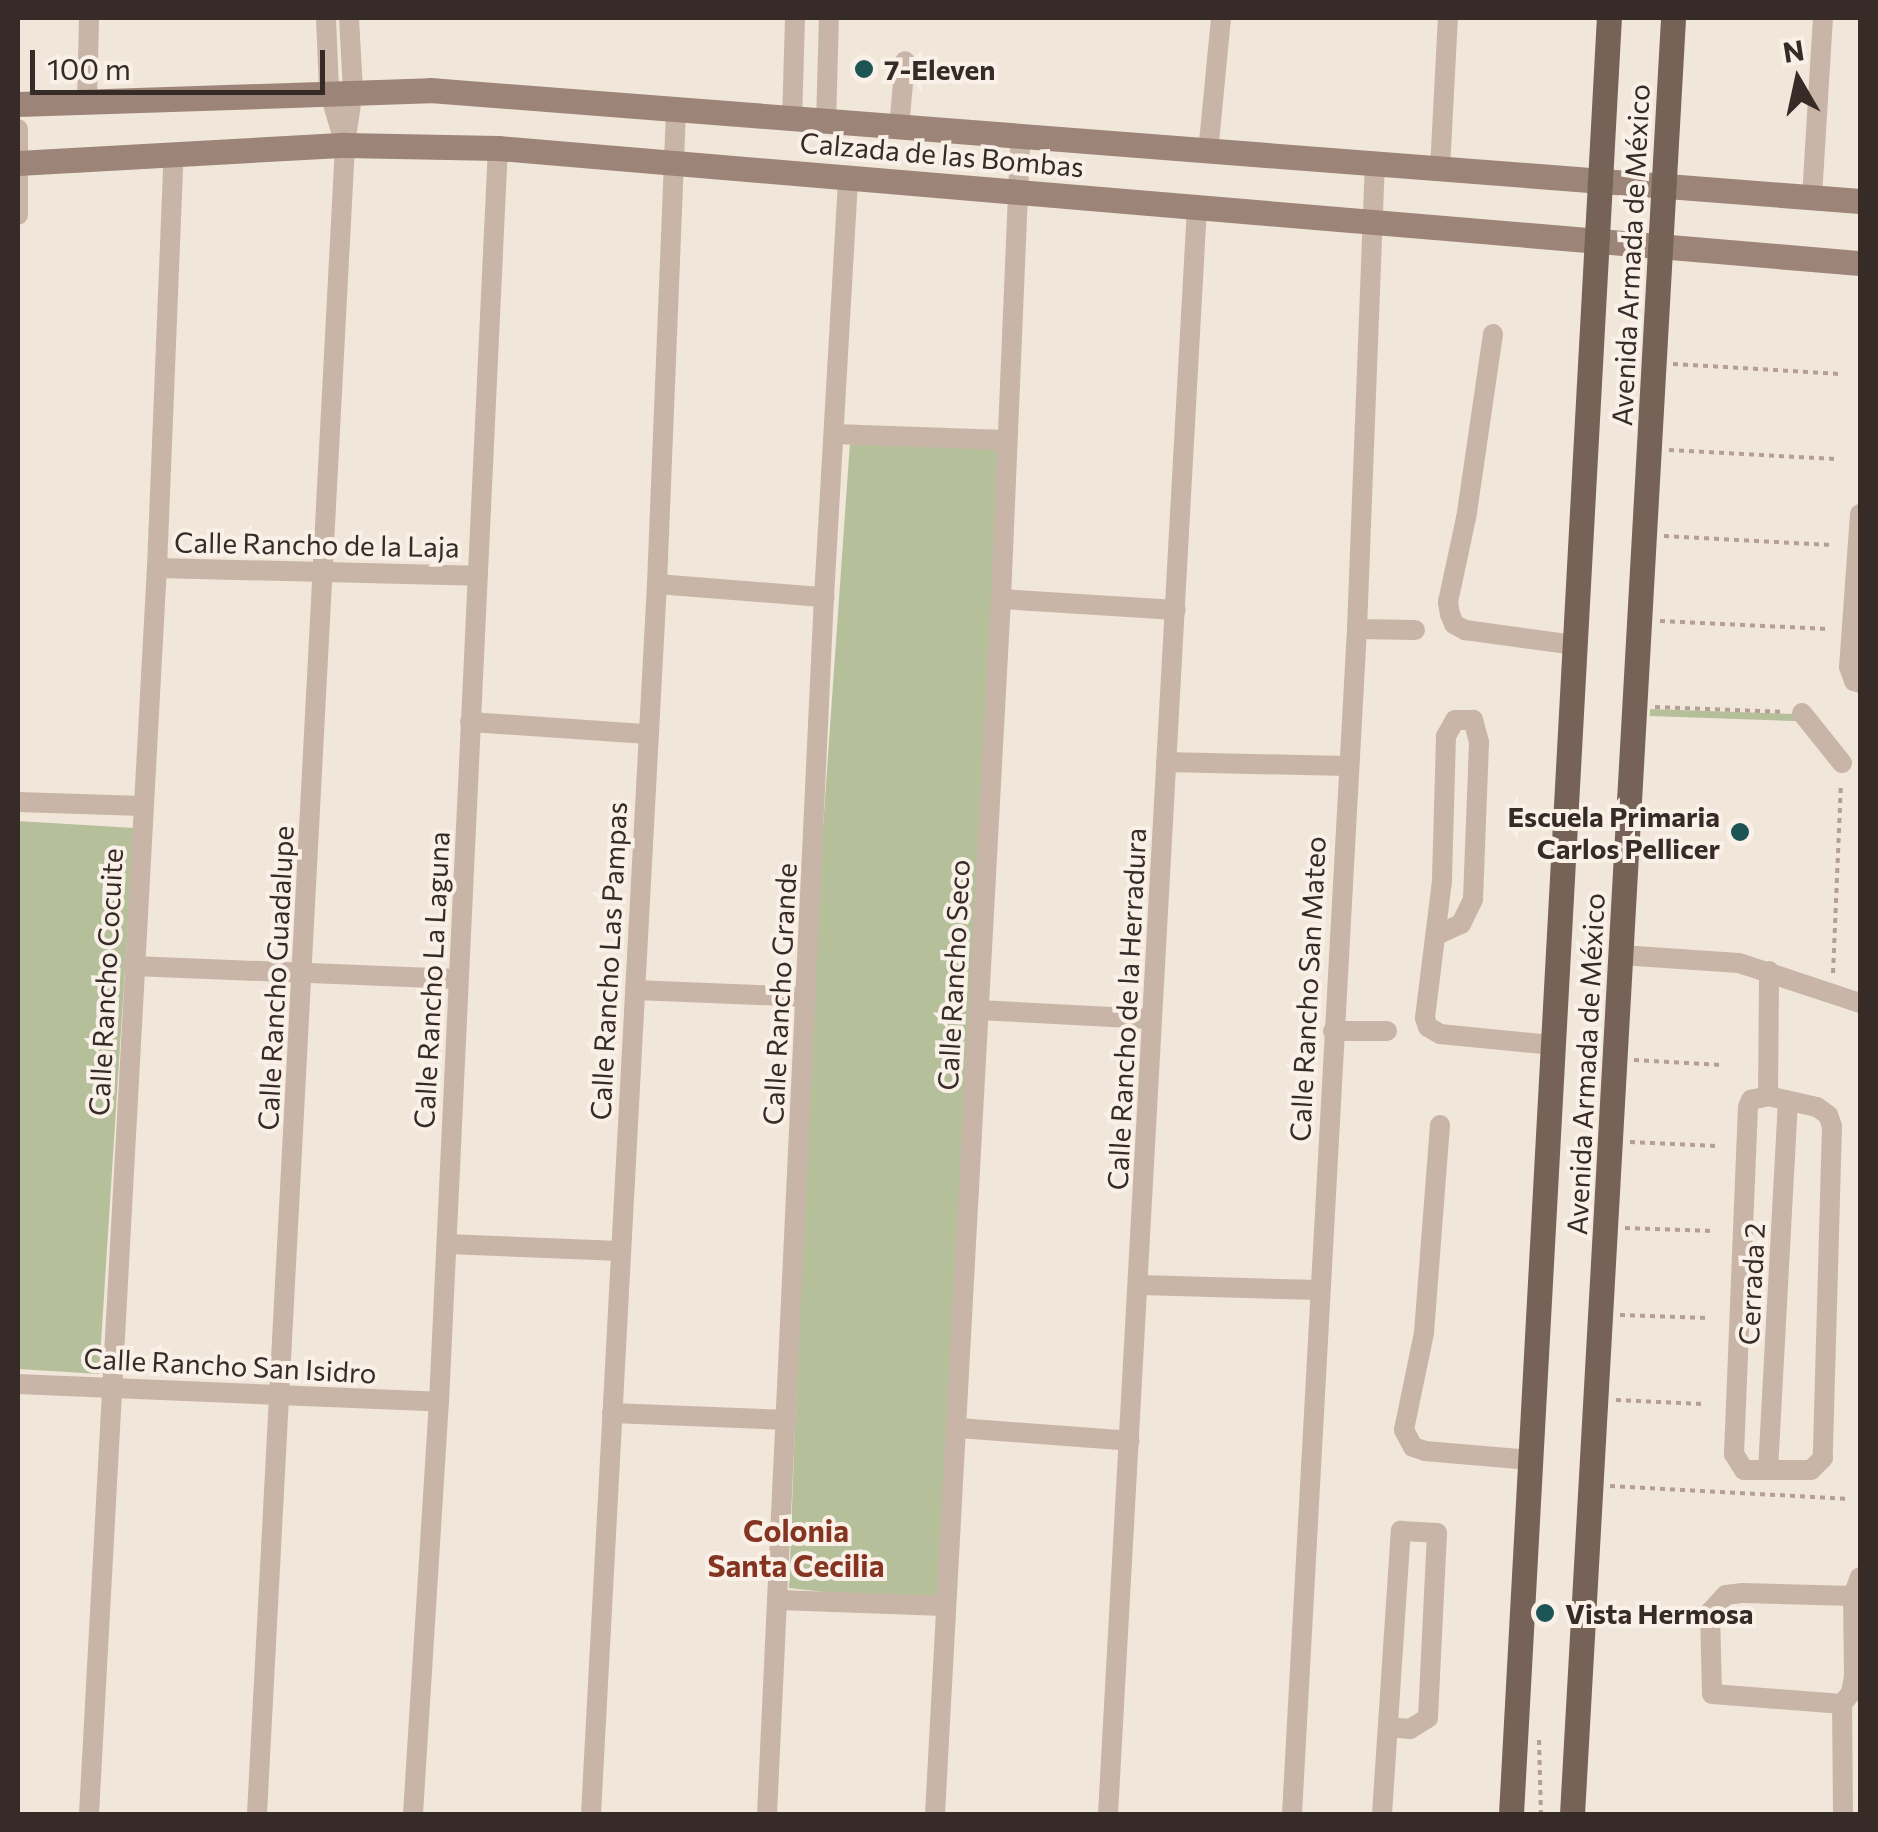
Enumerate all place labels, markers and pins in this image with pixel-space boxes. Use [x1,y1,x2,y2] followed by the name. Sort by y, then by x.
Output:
[884,52,995,86] place label: 7-Eleven
[853,58,875,80] marker: 7-Eleven
[1508,799,1720,865] place label: Escuela Primaria Carlos Pellicer
[1729,821,1751,843] marker: Escuela Primaria Carlos Pellicer
[1565,1596,1753,1630] place label: Vista Hermosa
[1534,1602,1556,1624] marker: Vista Hermosa

